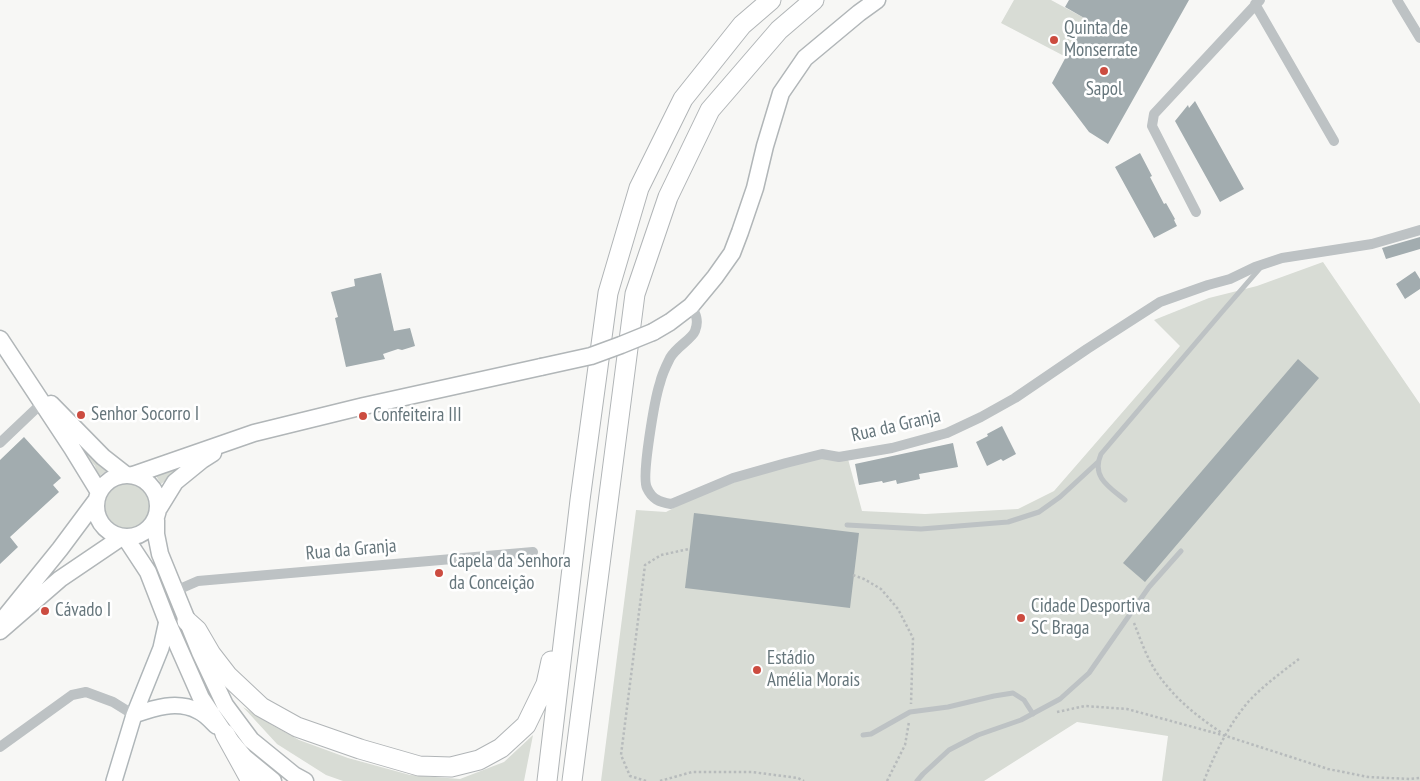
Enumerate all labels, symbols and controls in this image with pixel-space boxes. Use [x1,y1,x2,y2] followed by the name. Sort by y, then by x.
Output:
[1064,18,1138,62] place label: Quinta de Monserrate
[1048,34,1060,46] marker: Quinta de Monserrate
[1098,65,1110,77] marker: Sapol
[1086,79,1122,101] place label: Sapol
[91,404,199,426] place label: Senhor Socorro I
[373,405,462,427] place label: Confeiteira III
[849,405,943,447] street label: Rua da Granja
[75,409,87,421] marker: Senhor Socorro I
[357,410,369,422] marker: Confeiteira III
[305,535,397,565] street label: Rua da Granja
[449,551,571,595] place label: Capela da Senhora da Conceição
[433,567,445,579] marker: Capela da Senhora da Conceição
[1031,596,1150,640] place label: Cidade Desportiva SC Braga
[55,600,111,622] place label: Cávado I
[39,605,51,617] marker: Cávado I
[1015,612,1027,624] marker: Cidade Desportiva SC Braga
[767,648,860,692] place label: Estádio Amélia Morais
[751,664,763,676] marker: Estádio Amélia Morais

